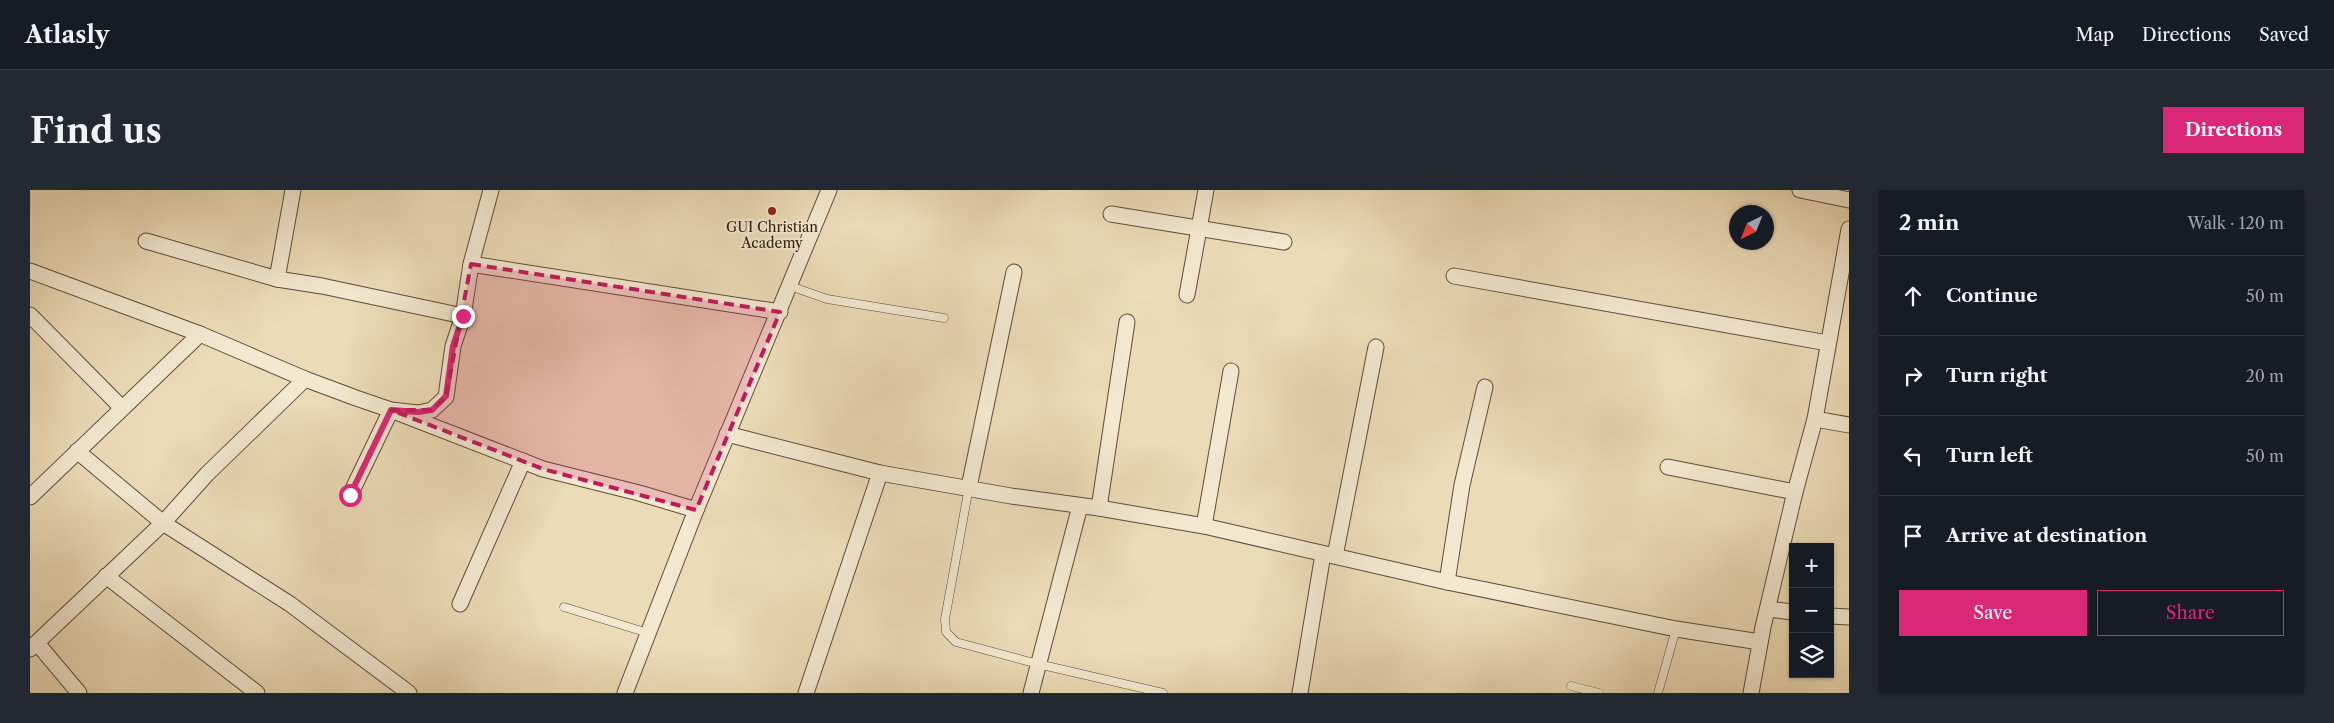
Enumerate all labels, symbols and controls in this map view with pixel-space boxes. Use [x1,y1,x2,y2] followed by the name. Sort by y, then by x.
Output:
[25,20,109,49] text: Atlasly
[2075,24,2114,46] text: Map
[2142,24,2231,46] text: Directions
[2259,24,2309,46] text: Saved
[2163,107,2304,153] button: Directions
[30,109,162,152] text: Find us
[766,205,778,217] marker: GUI Christian Academy
[1729,205,1774,250] north arrow
[1899,210,1959,235] text: 2 min
[2188,213,2284,233] text: Walk · 120 m
[726,218,818,252] place label: GUI Christian Academy
[1899,282,1927,310] icon: ahead
[1946,284,2038,307] text: Continue
[2246,286,2284,306] text: 50 m
[452,305,475,328] route end
[1899,362,1927,390] icon: right
[1946,364,2047,387] text: Turn right
[2245,366,2284,386] text: 20 m
[1899,442,1927,470] icon: left
[1946,444,2033,467] text: Turn left
[2246,446,2284,466] text: 50 m
[339,484,362,507] route start
[1899,522,1927,550] icon: arrive
[1946,524,2147,547] text: Arrive at destination
[1789,543,1834,678] map controls
[1789,543,1834,588] button: +
[1789,588,1834,633] button: −
[1899,590,2087,636] button: Save
[2097,590,2284,636] button: Share
[1789,633,1834,678] button: layers

